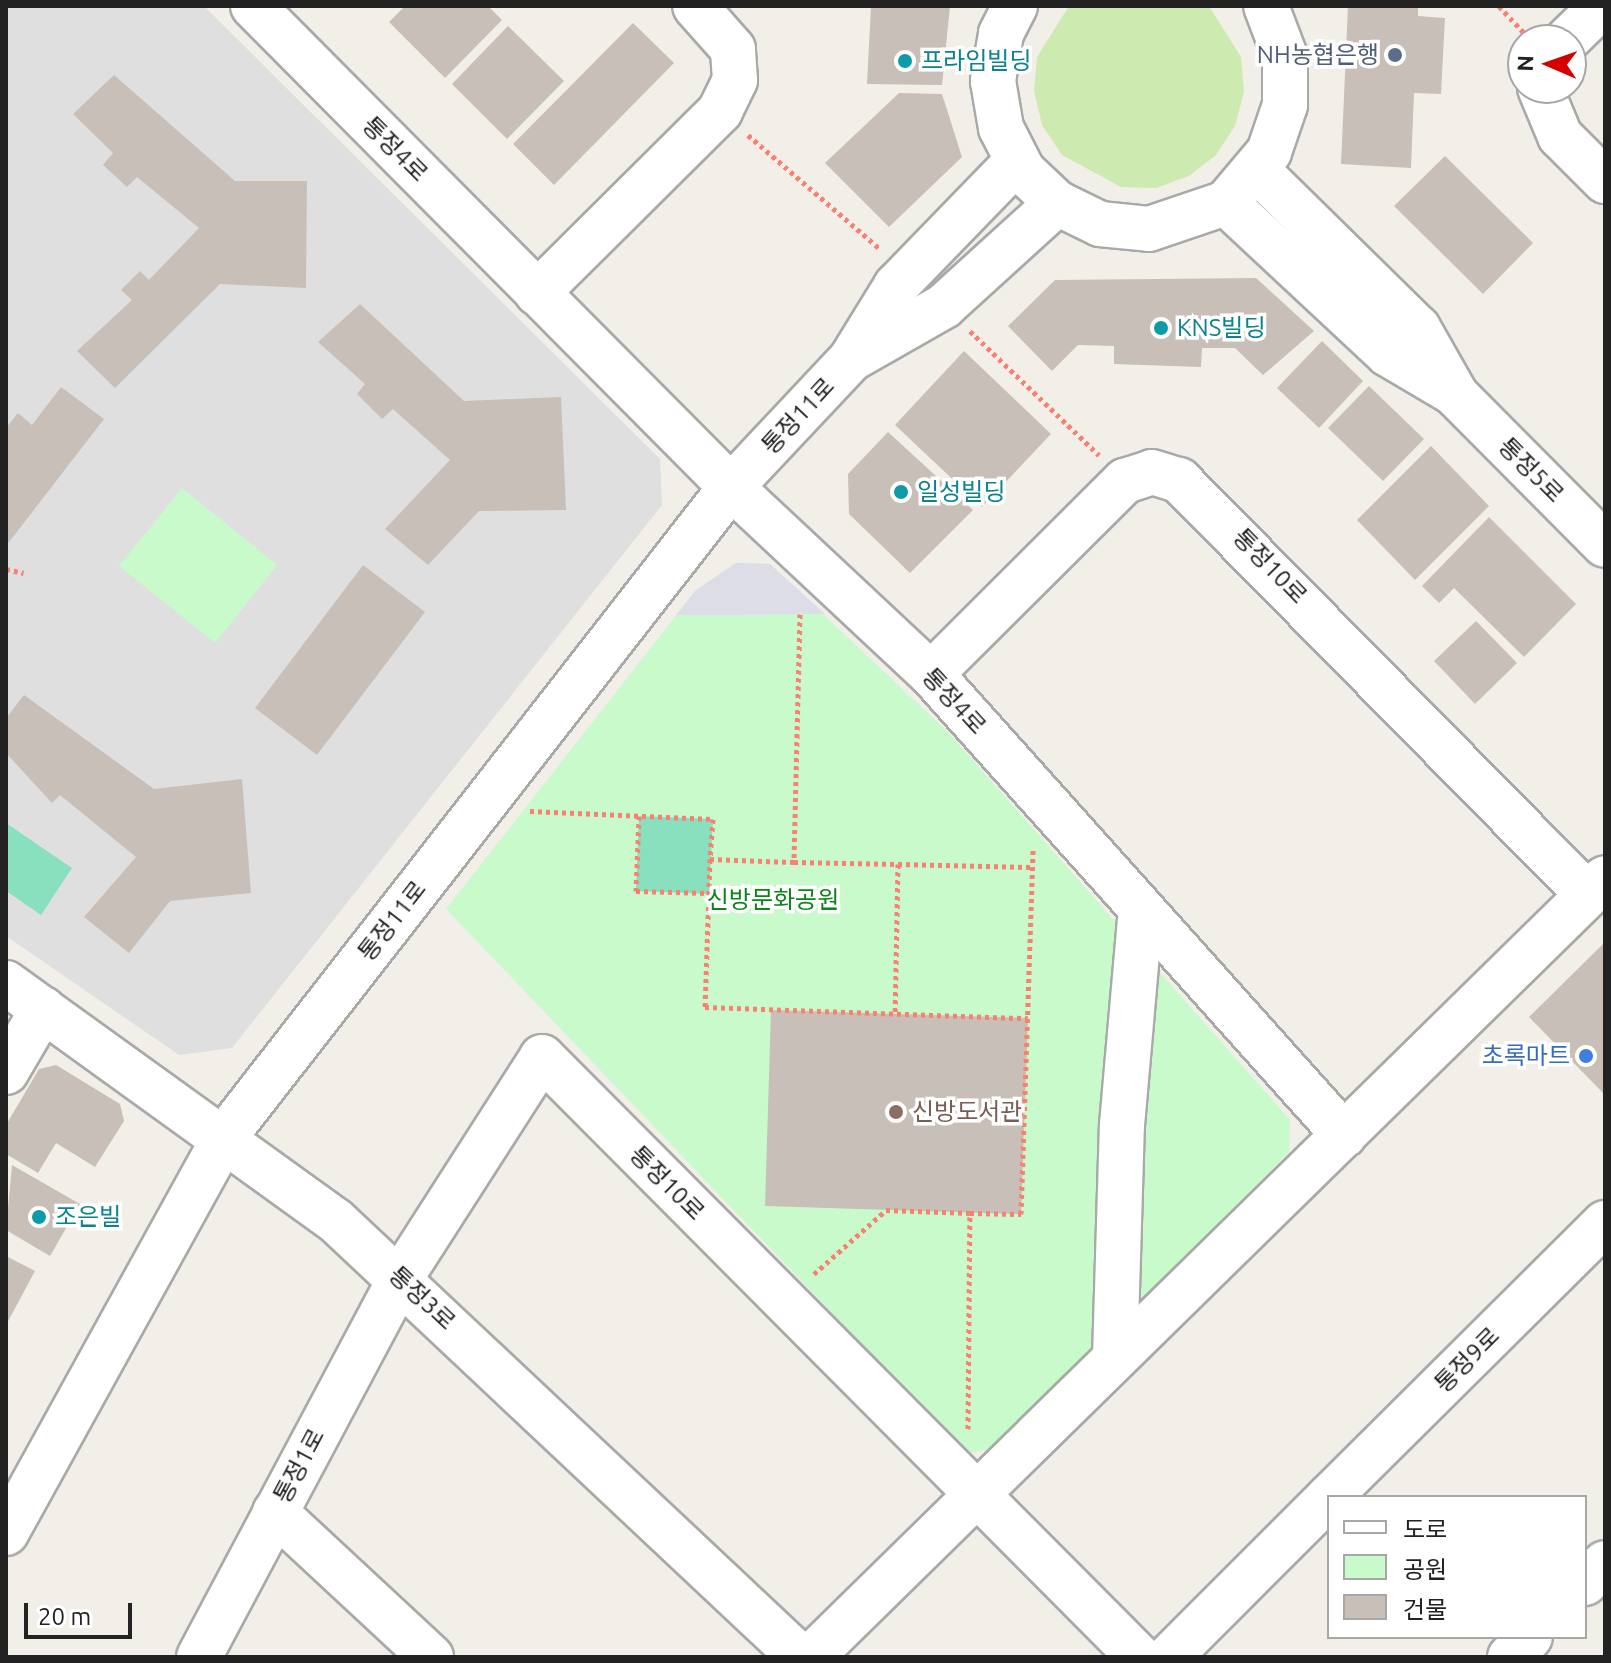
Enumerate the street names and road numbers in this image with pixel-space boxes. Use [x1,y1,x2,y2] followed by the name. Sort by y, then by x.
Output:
[357,111,433,187] street label: 통정4로
[756,372,840,460] street label: 통정11로
[1493,432,1569,508] street label: 통정5로
[1227,522,1313,610] street label: 통정10로
[916,662,992,740] street label: 통정4로
[352,875,432,967] street label: 통정11로
[624,1140,710,1226] street label: 통정10로
[383,1260,461,1336] street label: 통정3로
[1429,1322,1505,1398] street label: 통정9로
[268,1424,330,1508] street label: 통정1로

